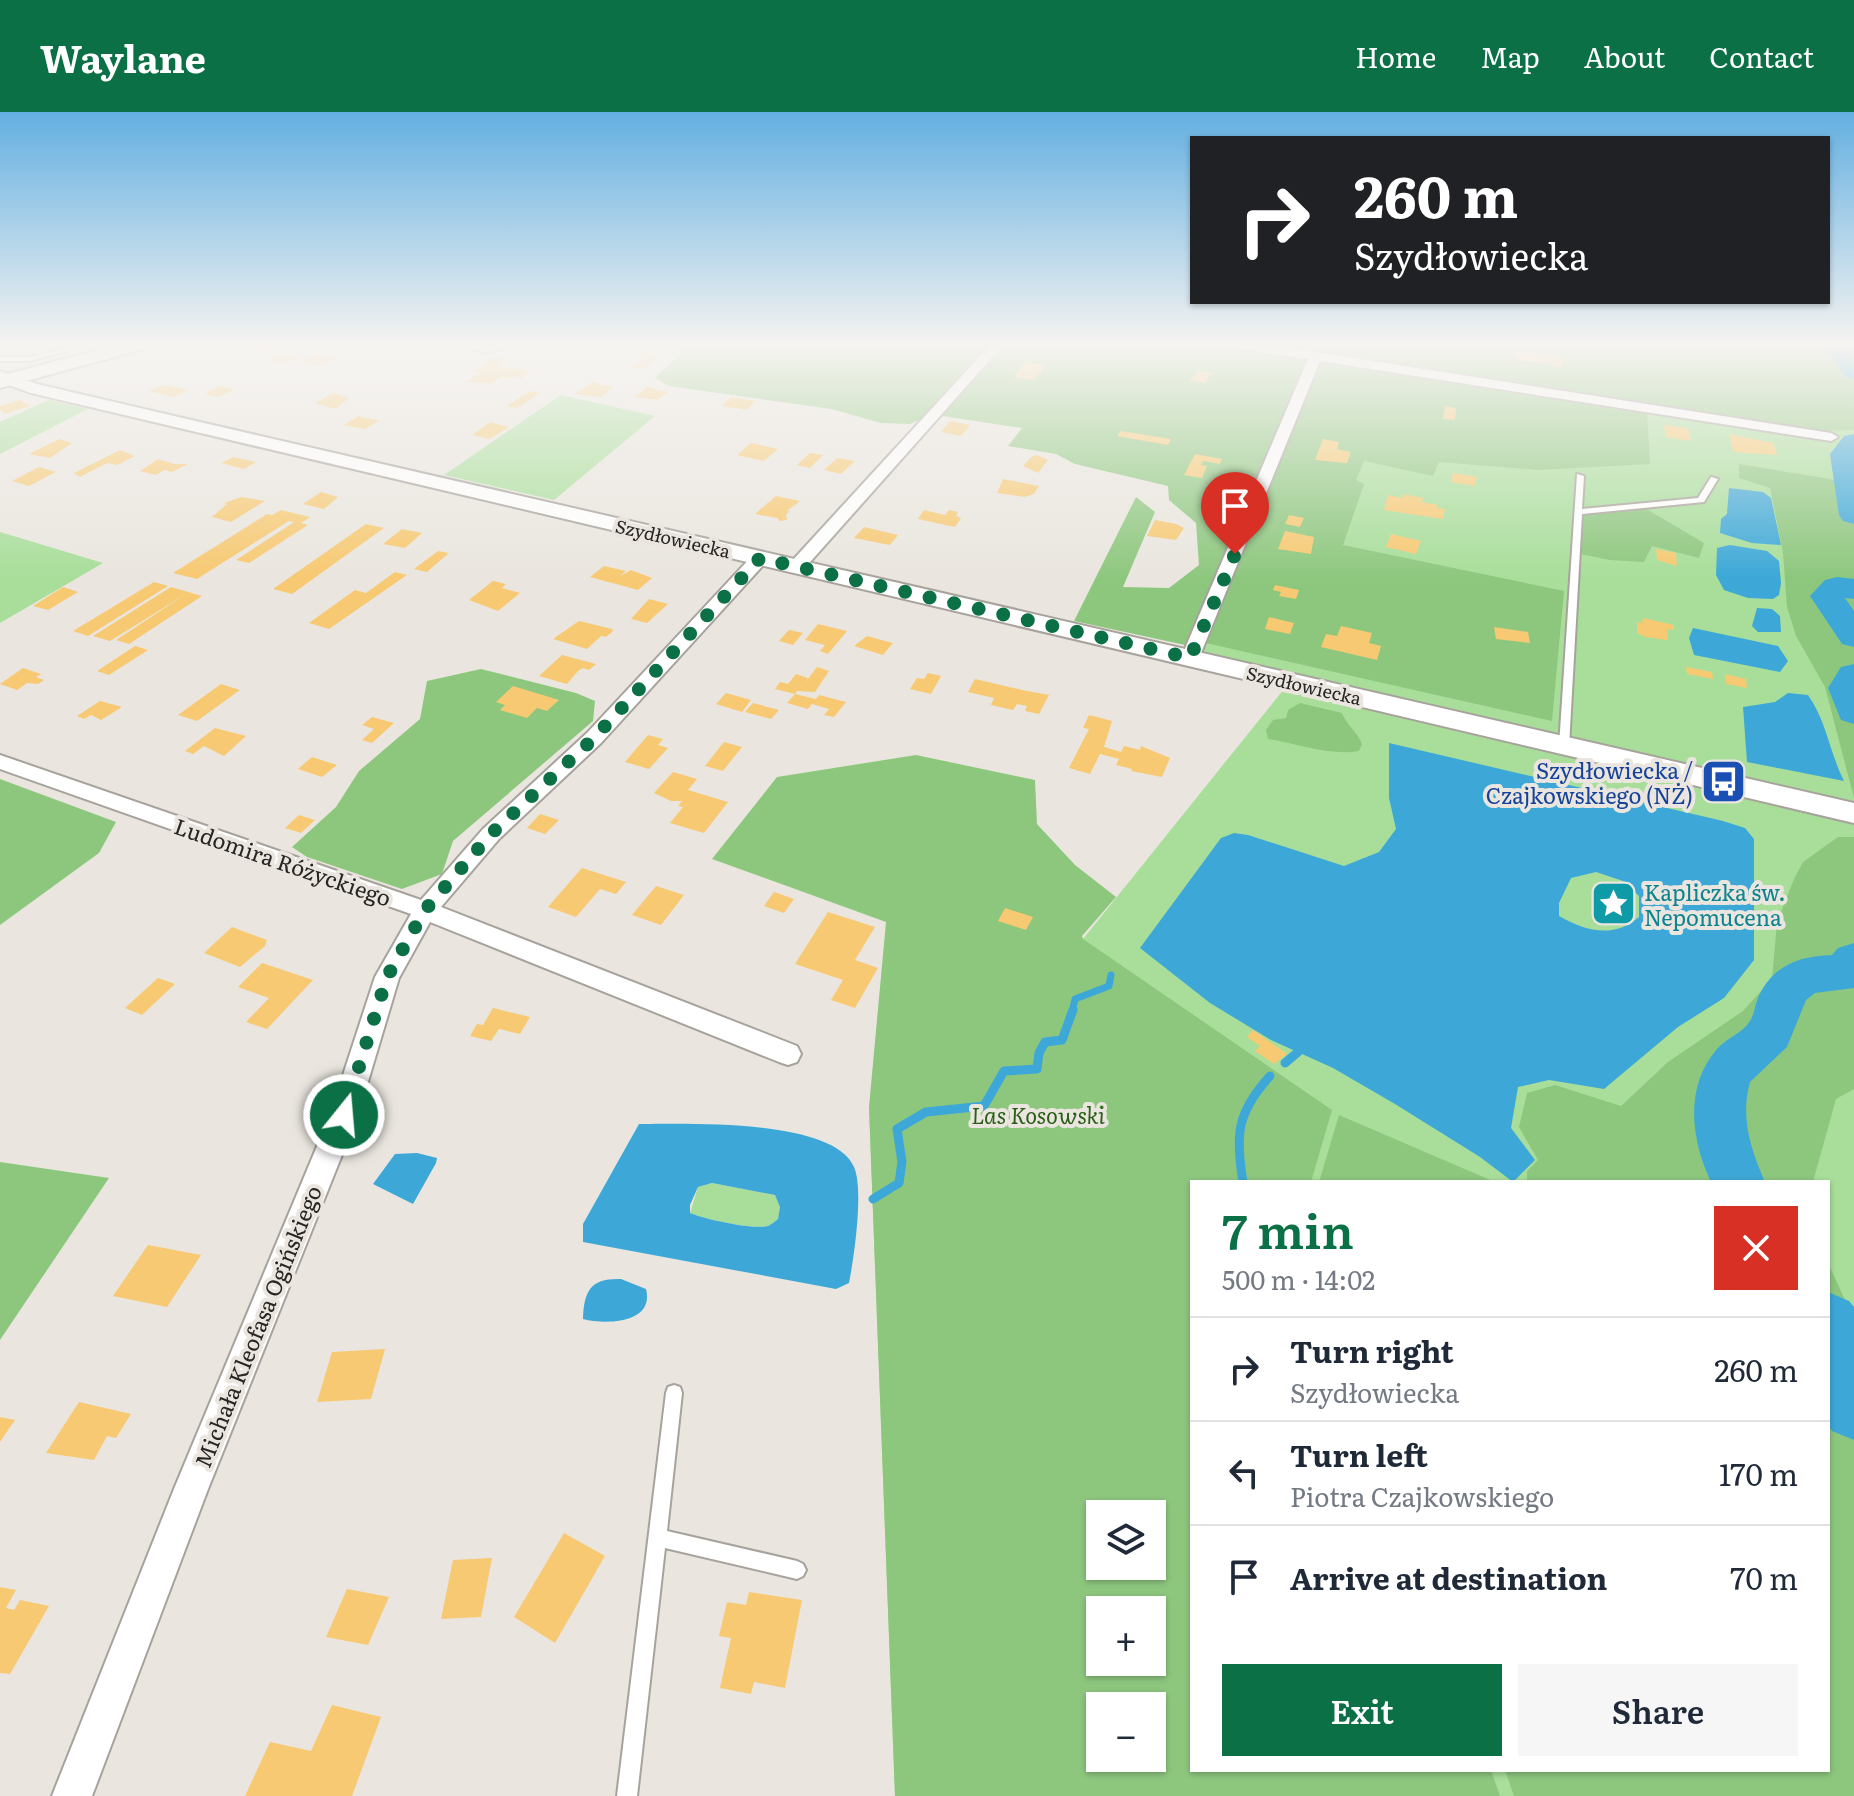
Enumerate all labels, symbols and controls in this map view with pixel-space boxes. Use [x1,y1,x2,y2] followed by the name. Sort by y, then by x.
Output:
[40,28,206,85] text: Waylane
[1355,35,1436,77] text: Home
[1480,35,1540,77] text: Map
[1584,35,1665,77] text: About
[1709,35,1814,77] text: Contact
[1354,152,1518,235] text: 260 m
[1222,168,1326,272] icon: right
[1354,228,1588,281] text: Szydłowiecka
[1201,472,1269,554] pin
[1213,484,1257,528] icon: arrive
[613,512,733,564] street label: Szydłowiecka
[1244,659,1364,711] street label: Szydłowiecka
[1486,753,1693,811] place label: Szydłowiecka / Czajkowskiego (NŻ)
[1700,758,1748,806] bus stop icon: Szydłowiecka / Czajkowskiego (NŻ)
[170,808,396,914] street label: Ludomira Różyckiego
[1644,875,1786,933] place label: Kapliczka św. Nepomucena
[1589,880,1637,928] place icon: Kapliczka św. Nepomucena
[302,1073,386,1157] position arrow
[971,1098,1105,1131] park label: Las Kosowski
[185,1180,329,1472] street label: Michała Kleofasa Ogińskiego
[1222,1193,1354,1264] text: 7 min
[1714,1206,1798,1290] button: close
[1222,1259,1375,1298] text: 500 m · 14:02
[1290,1328,1454,1372] text: Turn right
[1222,1347,1266,1391] icon: right
[1714,1347,1798,1391] text: 260 m
[1290,1372,1459,1411] text: Szydłowiecka
[1290,1432,1428,1476] text: Turn left
[1222,1451,1266,1495] icon: left
[1719,1451,1798,1495] text: 170 m
[1290,1476,1554,1515] text: Piotra Czajkowskiego
[1086,1500,1166,1772] map controls
[1086,1500,1166,1580] button: layers
[1222,1555,1266,1599] icon: arrive
[1290,1555,1607,1599] text: Arrive at destination
[1730,1555,1798,1599] text: 70 m
[1086,1596,1166,1676] button: +
[1222,1664,1502,1756] button: Exit
[1518,1664,1798,1756] button: Share
[1086,1692,1166,1772] button: −

